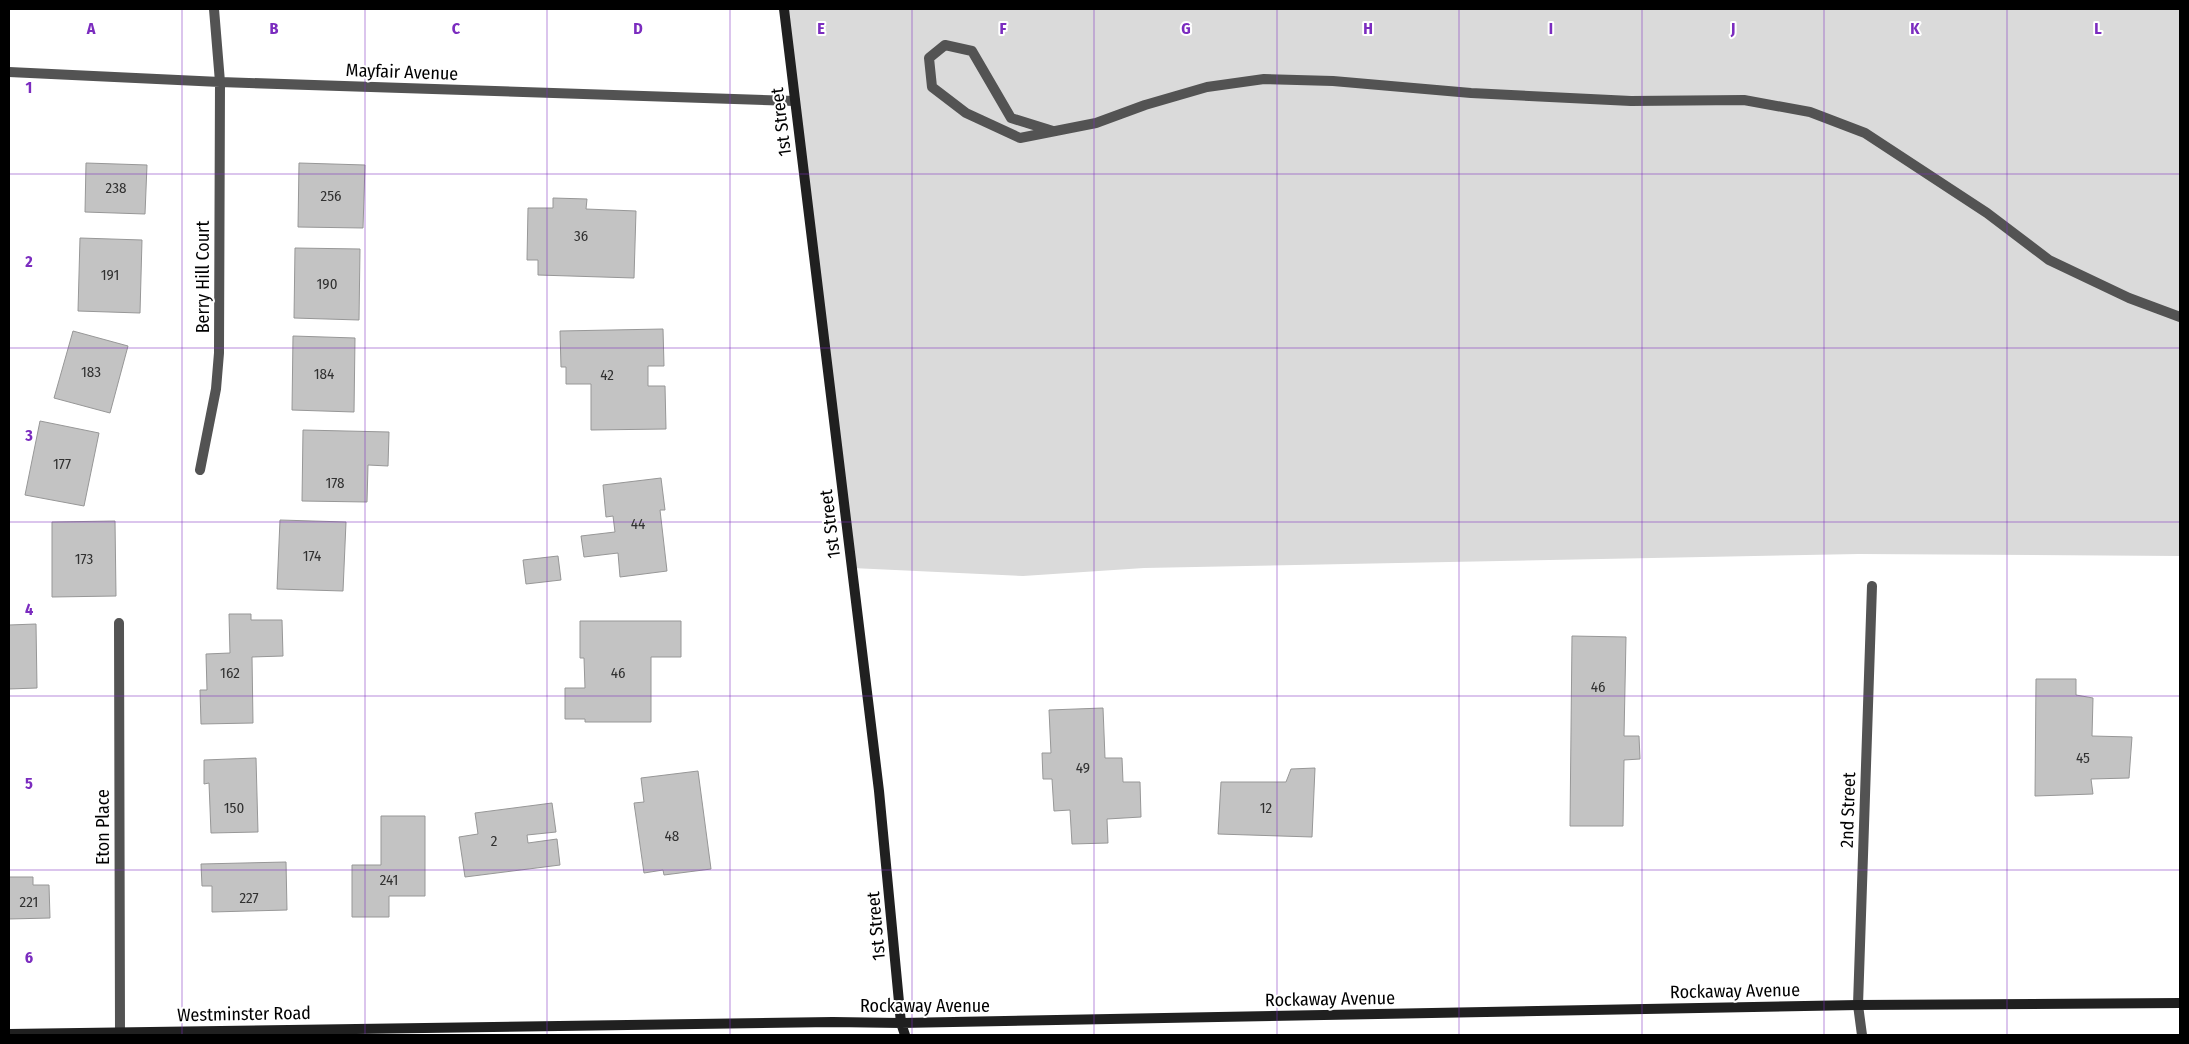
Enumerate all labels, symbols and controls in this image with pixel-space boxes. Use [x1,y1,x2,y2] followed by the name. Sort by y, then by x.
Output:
[86,19,96,38] text: A
[270,19,279,38] text: B
[452,19,461,38] text: C
[633,19,643,38] text: D
[817,19,825,38] text: E
[999,19,1007,38] text: F
[1181,19,1191,38] text: G
[1363,19,1373,38] text: H
[1549,19,1553,38] text: I
[1730,19,1735,38] text: J
[1910,19,1920,38] text: K
[2094,19,2102,38] text: L
[345,59,459,85] street label: Mayfair Avenue
[26,78,32,97] text: 1
[766,86,796,158] street label: 1st Street
[106,179,126,197] house number: 238
[321,187,341,205] house number: 256
[192,221,214,333] street label: Berry Hill Court
[574,227,588,245] house number: 36
[24,252,33,271] text: 2
[101,266,119,284] house number: 191
[317,275,337,293] house number: 190
[81,363,101,381] house number: 183
[314,365,334,383] house number: 184
[600,366,614,384] house number: 42
[24,426,33,445] text: 3
[53,455,71,473] house number: 177
[325,474,345,492] house number: 178
[815,488,845,560] street label: 1st Street
[631,515,645,533] house number: 44
[303,547,321,565] house number: 174
[75,550,94,568] house number: 173
[25,600,33,619] text: 4
[220,664,240,682] house number: 162
[611,664,625,682] house number: 46
[1591,678,1605,696] house number: 46
[2076,749,2090,767] house number: 45
[1076,759,1090,777] house number: 49
[1836,772,1860,848] street label: 2nd Street
[25,774,33,793] text: 5
[92,789,114,865] street label: Eton Place
[224,799,244,817] house number: 150
[1260,799,1273,817] house number: 12
[665,827,679,845] house number: 48
[491,832,498,850] house number: 2
[380,871,398,889] house number: 241
[239,889,259,907] house number: 227
[862,891,890,961] street label: 1st Street
[20,893,38,911] house number: 221
[25,948,33,967] text: 6
[1670,979,1800,1003] street label: Rockaway Avenue
[1265,987,1395,1011] street label: Rockaway Avenue
[860,995,990,1017] street label: Rockaway Avenue
[177,1002,311,1026] street label: Westminster Road

